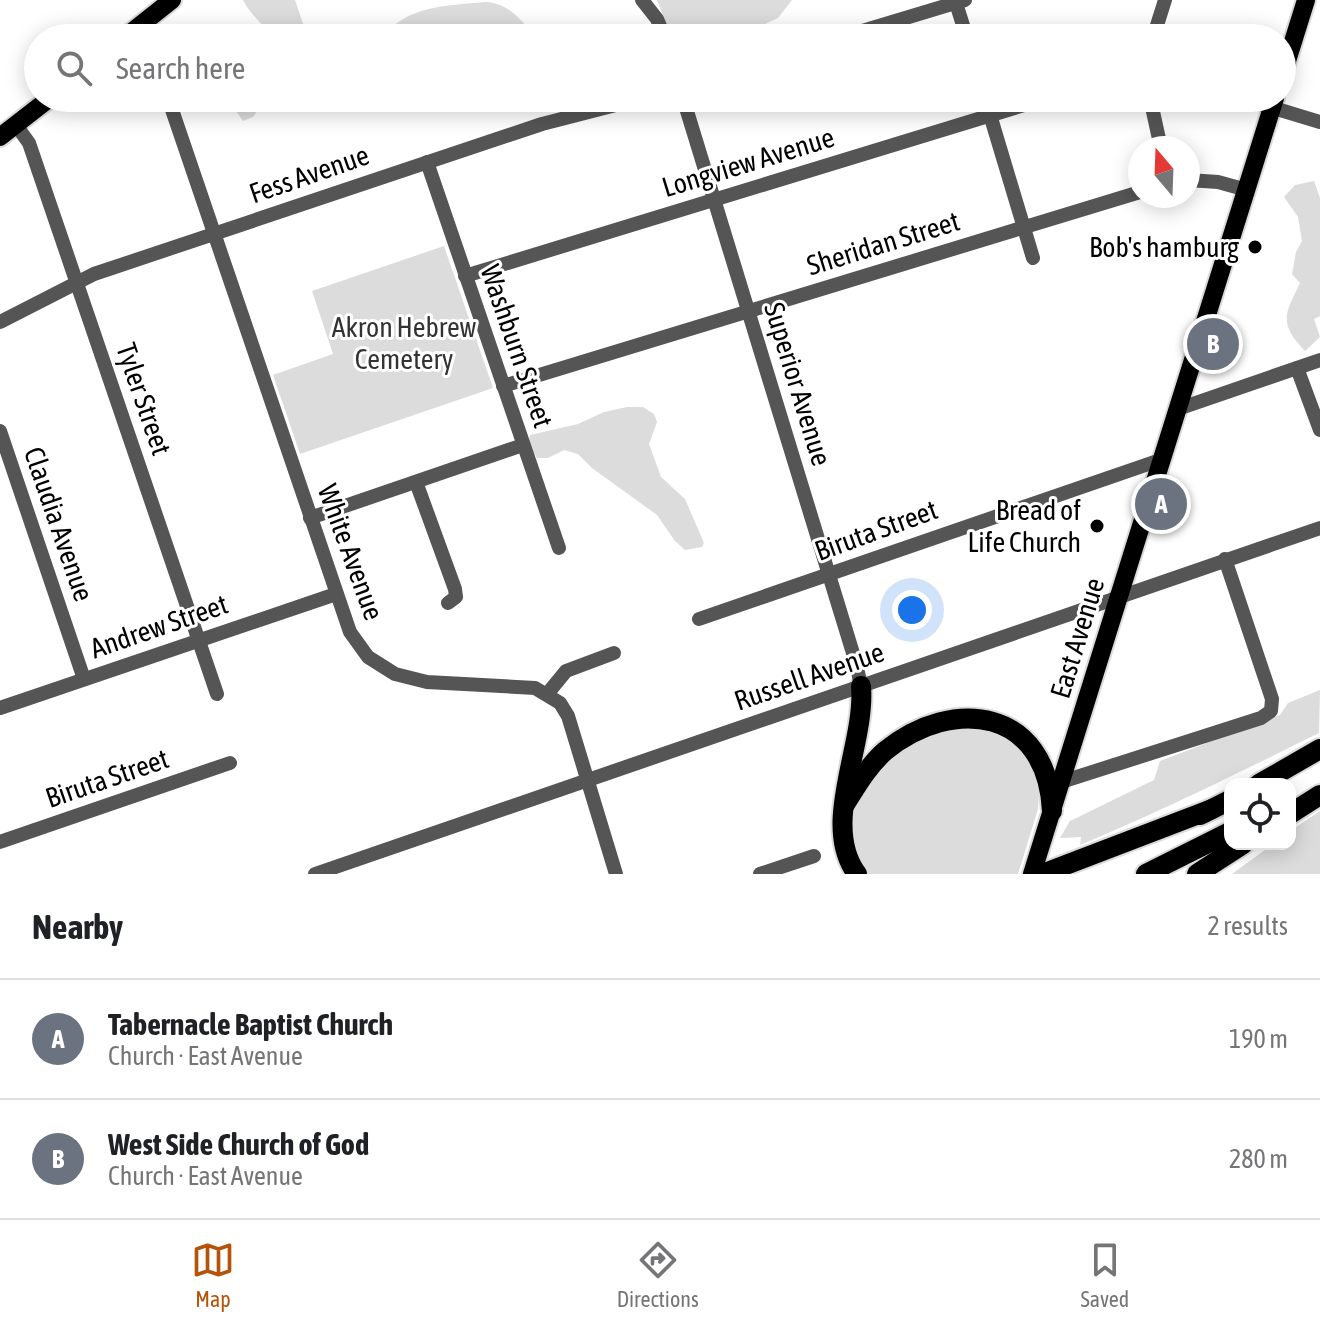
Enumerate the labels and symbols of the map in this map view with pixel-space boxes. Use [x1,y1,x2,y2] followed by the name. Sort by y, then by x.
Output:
[658,121,838,203] street label: Longview Avenue
[1128,136,1200,208] north arrow
[245,139,373,209] street label: Fess Avenue
[803,205,963,281] street label: Sheridan Street
[1089,231,1239,263] place label: Bob's hamburg
[1246,238,1264,256] marker: Bob's hamburg
[474,260,560,432] street label: Washburn Street
[758,299,838,469] street label: Superior Avenue
[332,311,477,375] park label: Akron Hebrew Cemetery
[1187,314,1239,374] pin: B
[110,339,178,459] street label: Tyler Street
[18,443,100,605] street label: Claudia Avenue
[1135,474,1187,534] pin: A
[312,480,390,624] street label: White Avenue
[810,493,942,567] street label: Biruta Street
[968,494,1081,558] place label: Bread of Life Church
[1088,517,1106,535] marker: Bread of Life Church
[1044,574,1110,702] street label: East Avenue
[86,588,232,664] street label: Andrew Street
[892,590,932,630] your location
[730,635,888,717] street label: Russell Avenue
[41,742,173,814] street label: Biruta Street

